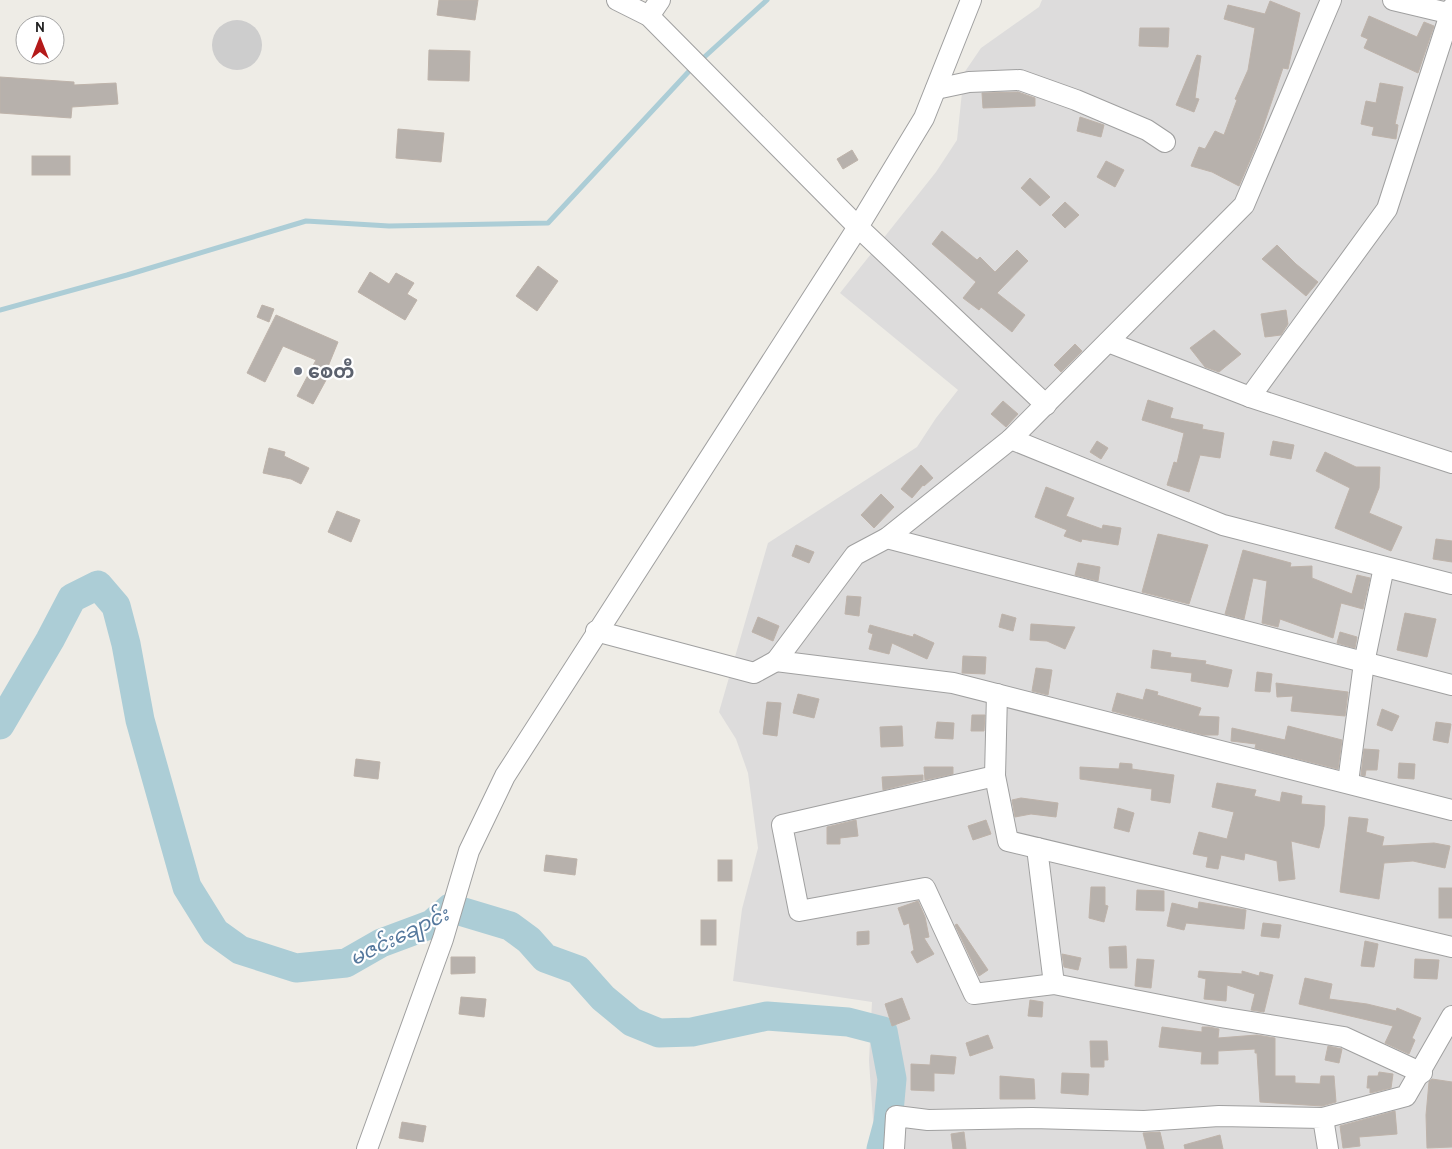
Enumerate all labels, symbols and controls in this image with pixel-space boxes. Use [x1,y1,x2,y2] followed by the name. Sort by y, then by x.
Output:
[15,15,65,65] north arrow
[35,18,45,36] text: N
[308,358,354,383] place label: စေတီ
[292,365,304,377] marker: စေတီ
[345,899,456,975] water label: မဇင်းချောင်း

